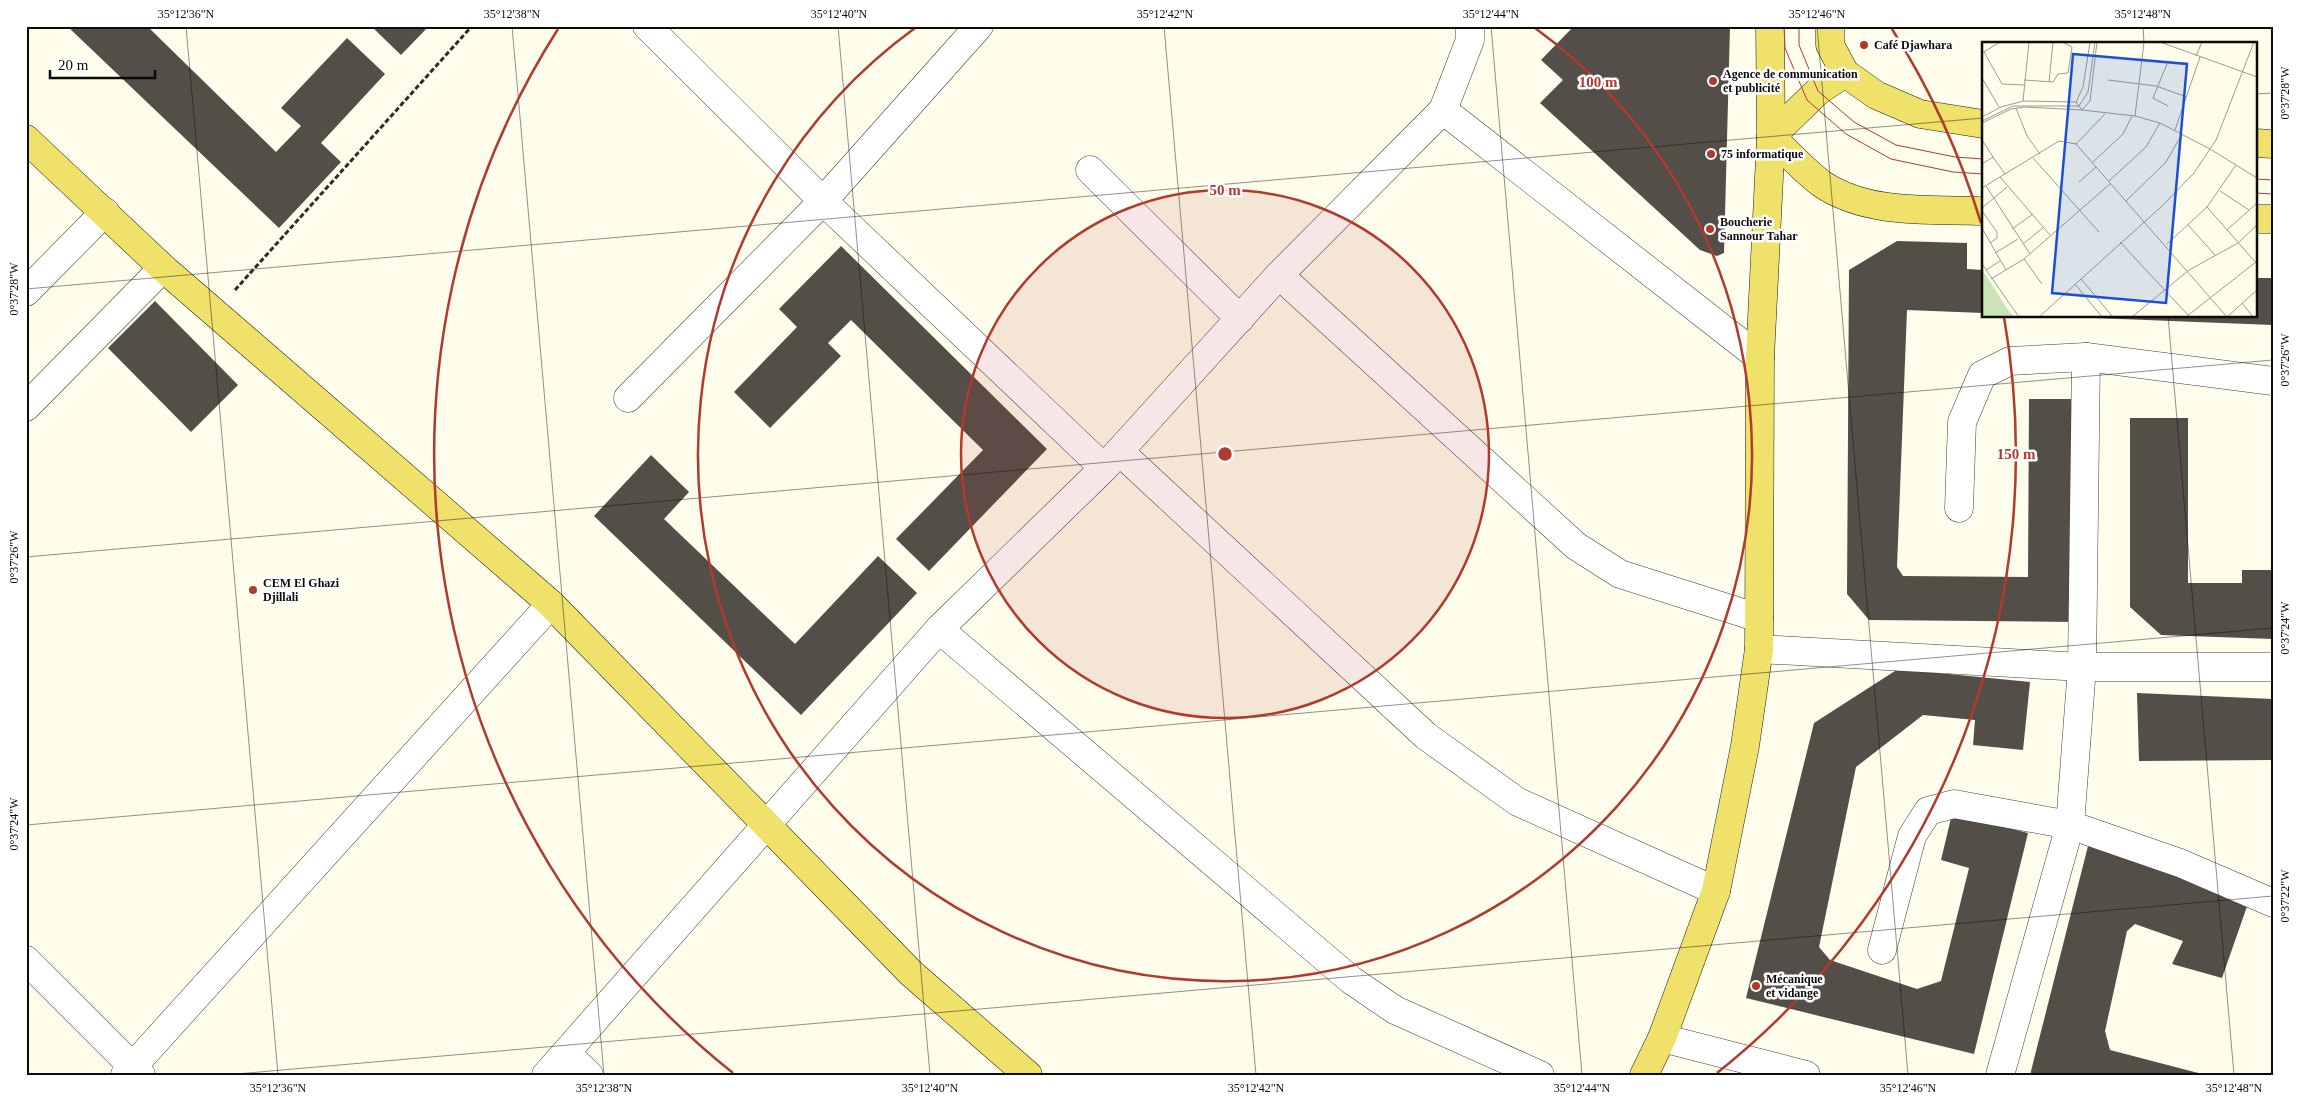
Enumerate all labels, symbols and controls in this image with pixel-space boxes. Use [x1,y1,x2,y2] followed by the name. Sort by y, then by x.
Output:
[158,7,215,21] text: 35°12'36"N
[484,7,541,21] text: 35°12'38"N
[811,7,868,21] text: 35°12'40"N
[1137,7,1194,21] text: 35°12'42"N
[1463,7,1520,21] text: 35°12'44"N
[1789,7,1846,21] text: 35°12'46"N
[2115,7,2172,21] text: 35°12'48"N
[1874,38,1952,52] place label: Café Djawhara
[1858,39,1870,51] marker: Café Djawhara
[1982,42,2256,318] inset map
[50,48,155,80] scale bar
[58,57,89,73] text: 20 m
[2278,66,2292,120] text: 0°37'28"W
[1723,67,1858,95] place label: Agence de communication et publicité
[1579,74,1618,90] text: 100 m
[1707,75,1719,87] marker: Agence de communication et publicité
[1721,147,1804,161] place label: 75 informatique
[1705,148,1717,160] marker: 75 informatique
[1209,182,1241,198] text: 50 m
[1720,215,1798,243] place label: Boucherie Sannour Tahar
[1704,223,1716,235] marker: Boucherie Sannour Tahar
[7,262,21,316] text: 0°37'28"W
[2278,333,2292,387] text: 0°37'26"W
[1216,445,1234,463] centre of rings
[1997,446,2036,462] text: 150 m
[7,530,21,584] text: 0°37'26"W
[263,576,340,604] place label: CEM El Ghazi Djillali
[247,584,259,596] marker: CEM El Ghazi Djillali
[2278,601,2292,655] text: 0°37'24"W
[7,797,21,851] text: 0°37'24"W
[2278,869,2292,923] text: 0°37'22"W
[1766,972,1823,1000] place label: Mécanique et vidange
[1750,980,1762,992] marker: Mécanique et vidange
[250,1081,307,1095] text: 35°12'36"N
[576,1081,633,1095] text: 35°12'38"N
[902,1081,959,1095] text: 35°12'40"N
[1228,1081,1285,1095] text: 35°12'42"N
[1554,1081,1611,1095] text: 35°12'44"N
[1880,1081,1937,1095] text: 35°12'46"N
[2206,1081,2263,1095] text: 35°12'48"N

